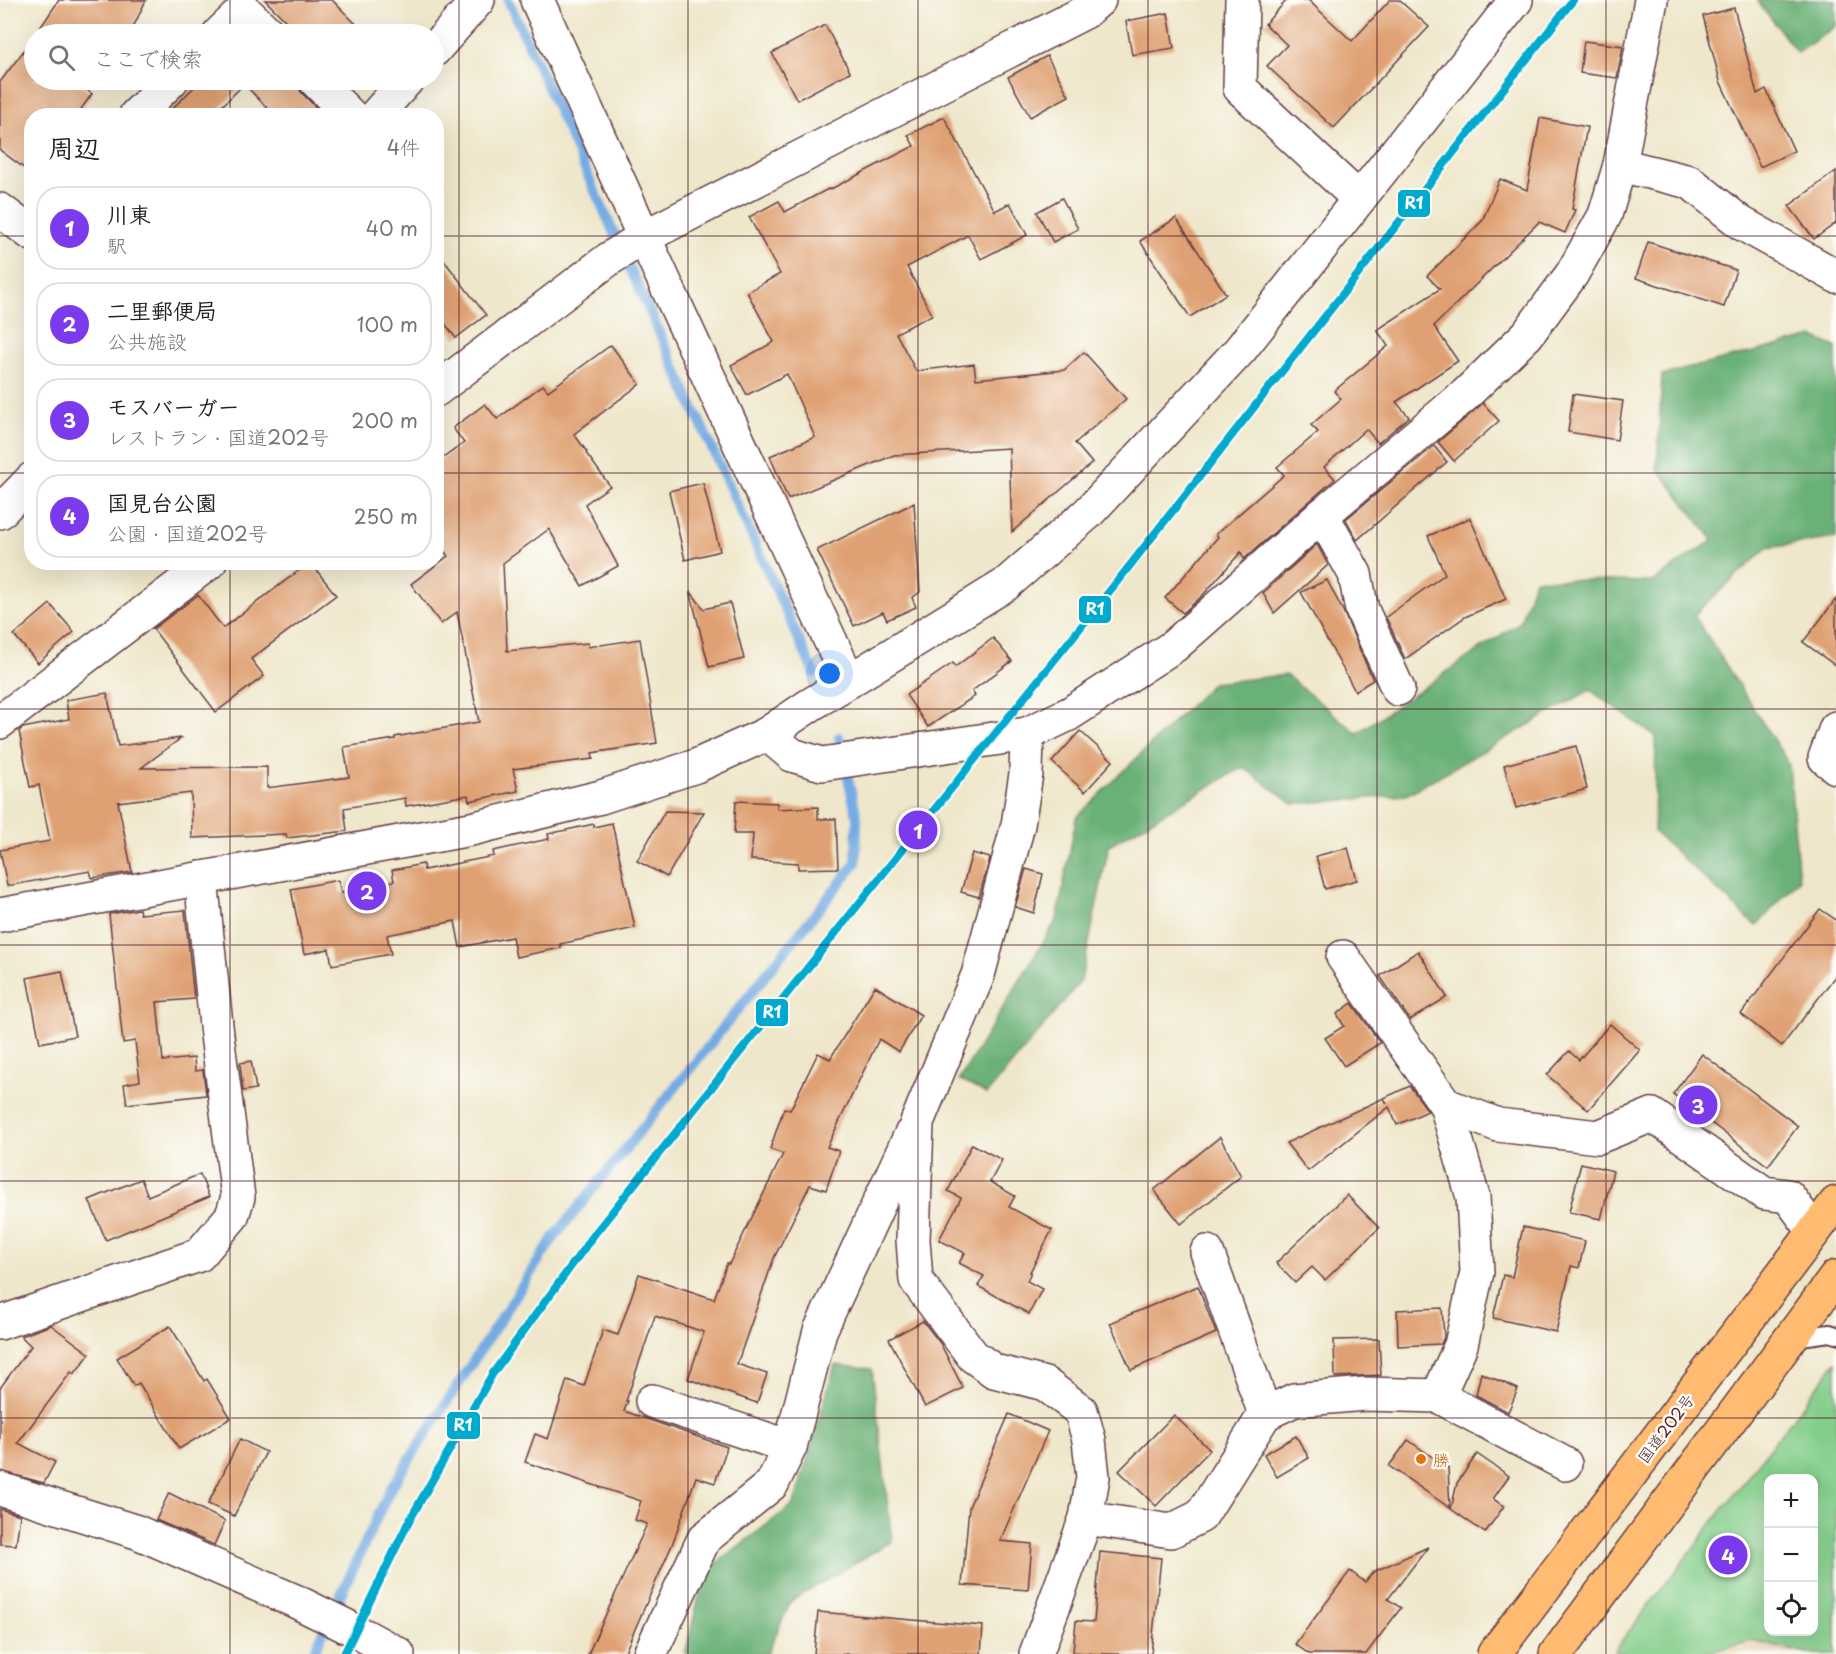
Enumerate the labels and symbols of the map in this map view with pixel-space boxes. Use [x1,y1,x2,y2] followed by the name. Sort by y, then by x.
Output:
[1397,189,1431,218] line badge: R1
[1405,190,1424,214] text: R1
[1078,595,1112,624] line badge: R1
[1086,596,1105,620] text: R1
[815,659,844,688] your location
[898,808,938,852] pin: 1
[348,868,386,914] pin: 2
[755,998,789,1027] line badge: R1
[763,999,782,1023] text: R1
[1678,1082,1718,1128] pin: 3
[1631,1388,1699,1468] street label: 国道202号
[446,1411,481,1440] line badge: R1
[454,1412,473,1436] text: R1
[1433,1447,1449,1471] place label: 勝
[1414,1452,1428,1466] marker: 勝
[1708,1532,1748,1578] pin: 4

